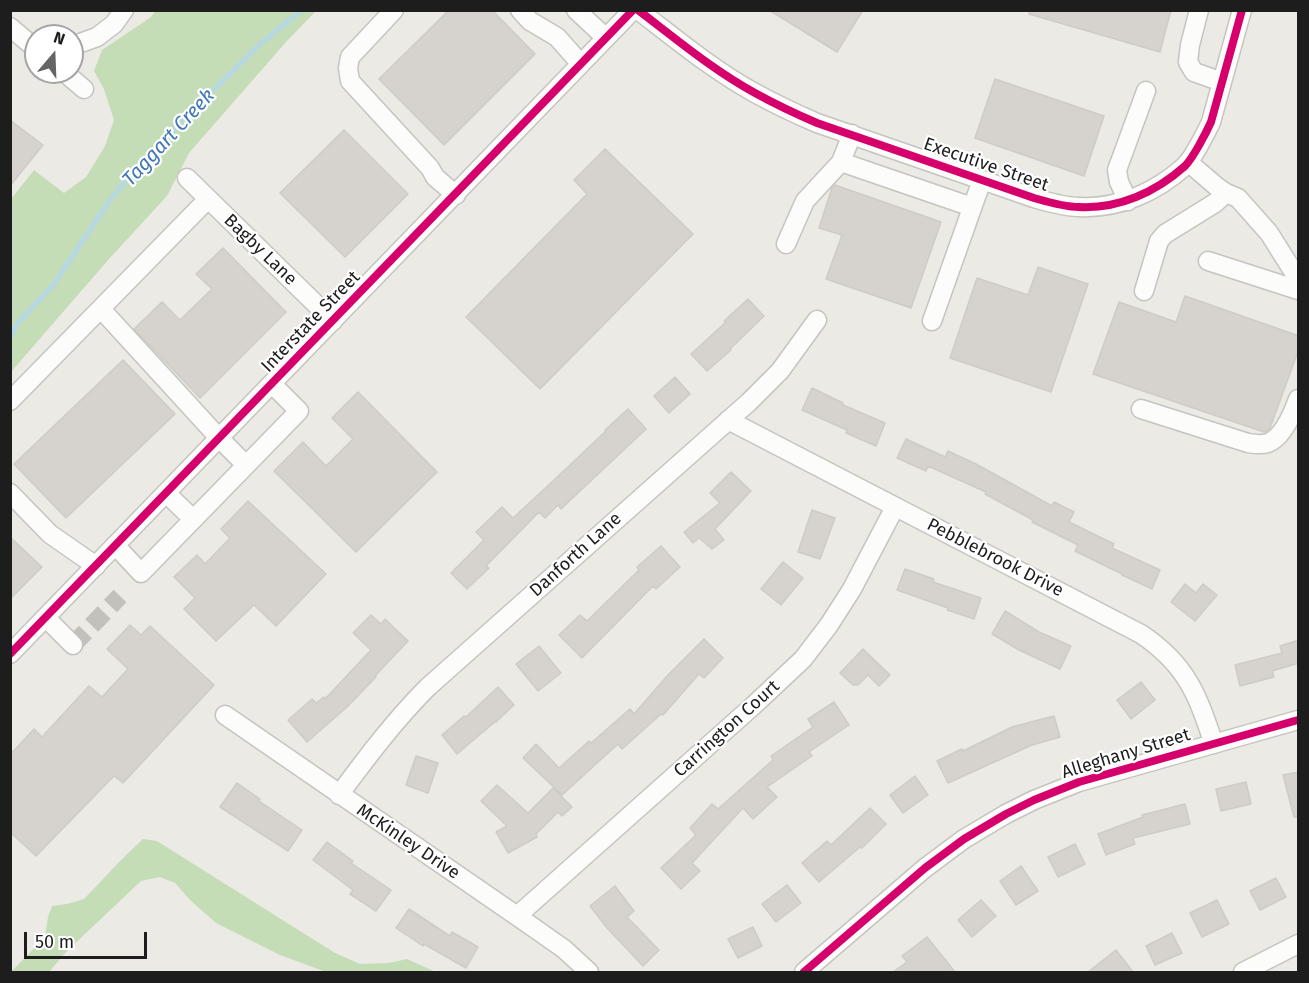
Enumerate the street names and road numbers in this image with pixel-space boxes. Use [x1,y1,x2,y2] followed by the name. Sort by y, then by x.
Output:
[921,134,1051,196] street label: Executive Street
[219,210,301,290] street label: Bagby Lane
[257,267,365,377] street label: Interstate Street
[526,508,626,602] street label: Danforth Lane
[923,514,1067,602] street label: Pebblebrook Drive
[670,676,784,782] street label: Carrington Court
[1059,724,1193,784] street label: Alleghany Street
[352,800,464,884] street label: McKinley Drive

